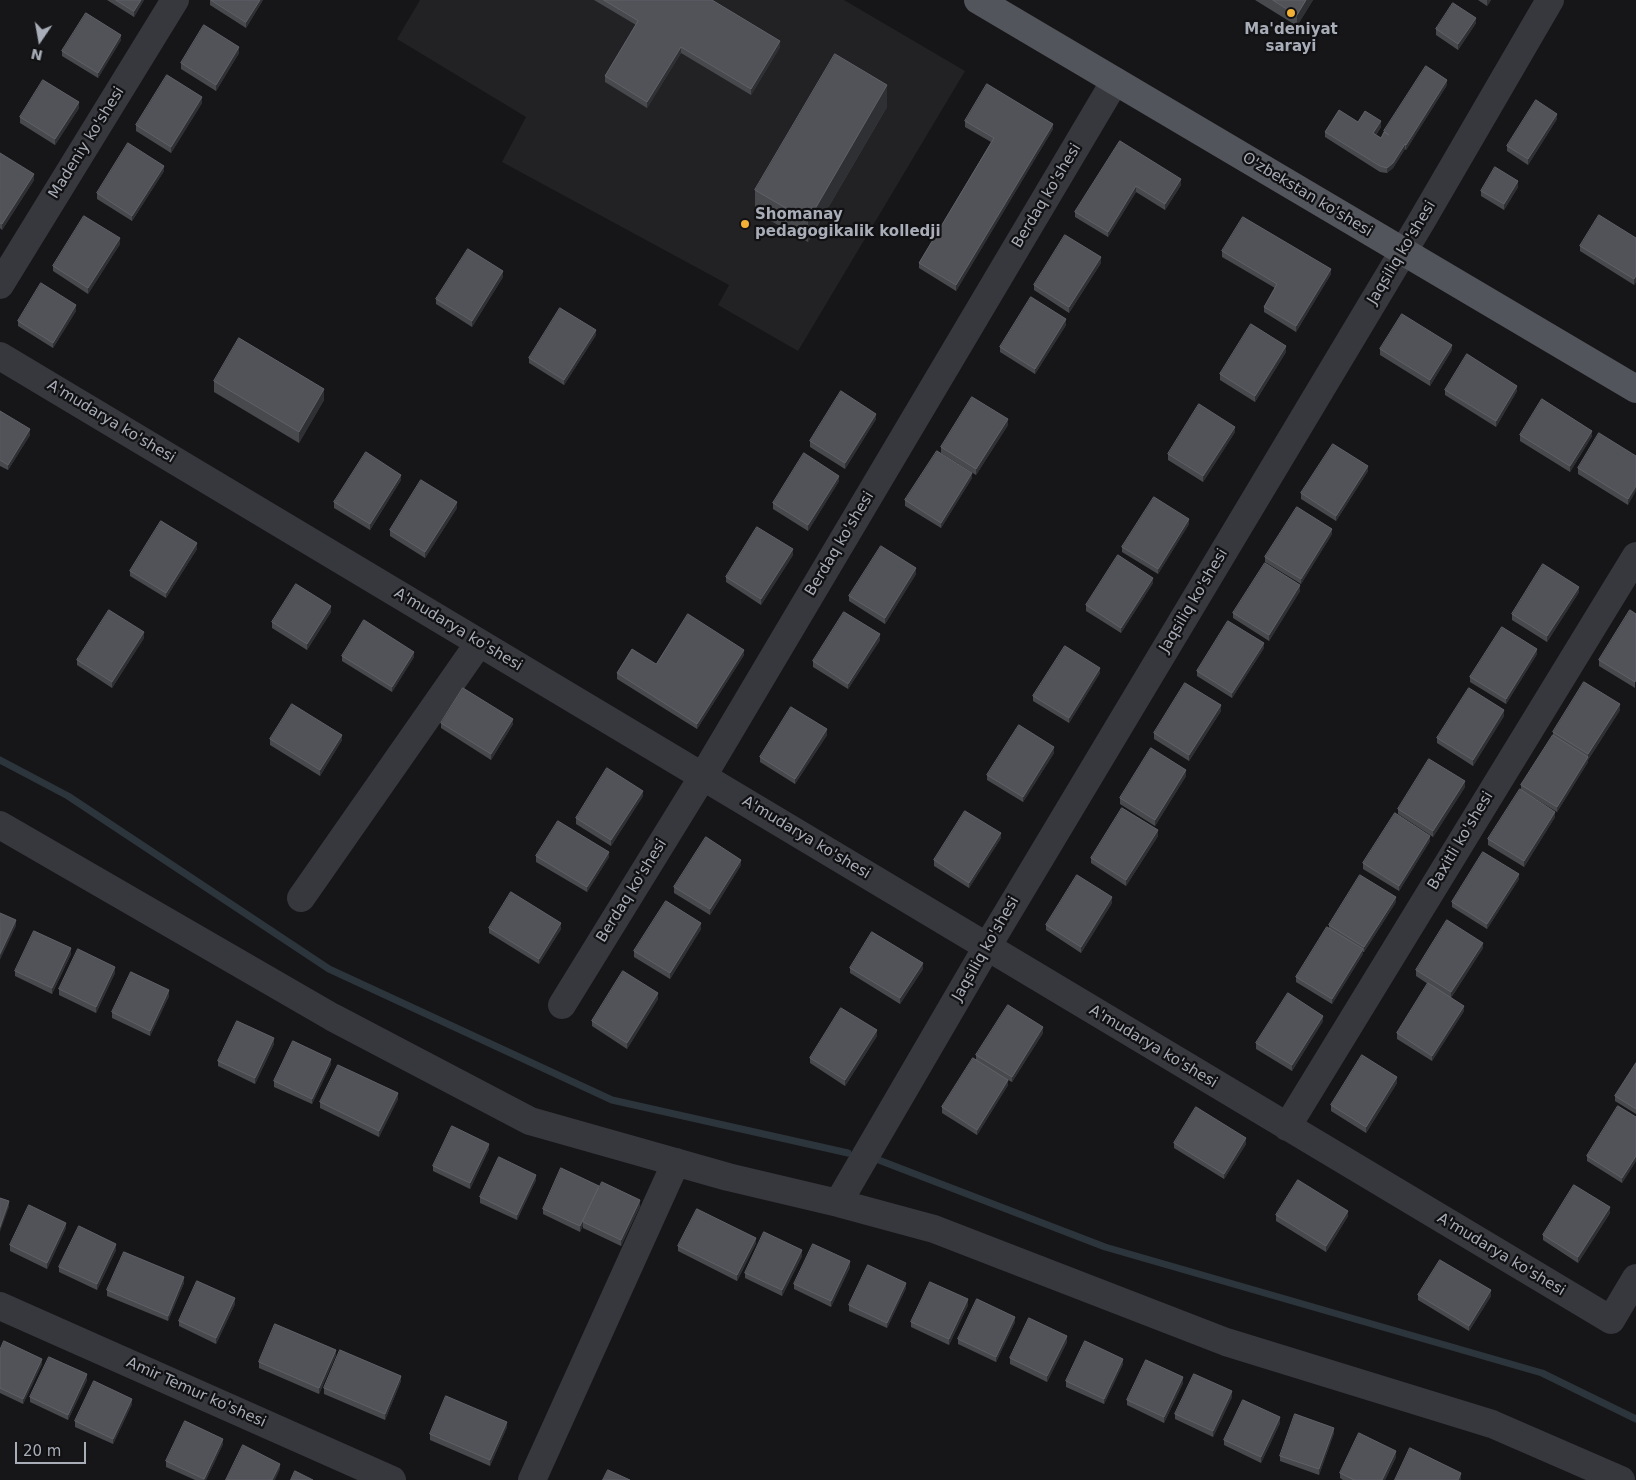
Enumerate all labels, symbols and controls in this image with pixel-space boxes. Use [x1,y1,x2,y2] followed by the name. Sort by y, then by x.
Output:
[1285,7,1297,19] marker: Ma'deniyat sarayi
[15,15,65,65] north arrow
[1244,21,1338,56] place label: Ma'deniyat sarayi
[29,46,44,64] text: N
[45,84,129,202] street label: Madeniy ko'shesi
[1009,141,1085,251] street label: Berdaq ko'shesi
[1239,149,1375,241] street label: O'zbekstan ko'shesi
[1364,198,1440,308] street label: Jaqsiliq ko'shesi
[755,206,941,241] place label: Shomanay pedagogikalik kolledji
[739,218,751,230] marker: Shomanay pedagogikalik kolledji
[44,377,178,467] street label: A'mudarya ko'shesi
[802,489,878,599] street label: Berdaq ko'shesi
[1156,546,1232,656] street label: Jaqsiliq ko'shesi
[391,585,525,675] street label: A'mudarya ko'shesi
[1425,789,1497,893] street label: Baxitli ko'shesi
[739,793,873,883] street label: A'mudarya ko'shesi
[593,836,671,946] street label: Berdaq ko'shesi
[949,894,1023,1004] street label: Jaqsiliq ko'shesi
[1086,1002,1220,1092] street label: A'mudarya ko'shesi
[1434,1210,1568,1300] street label: A'mudarya ko'shesi
[123,1354,269,1432] street label: Amir Temur ko'shesi
[18,1432,89,1464] scale bar
[23,1442,61,1460] text: 20 m

